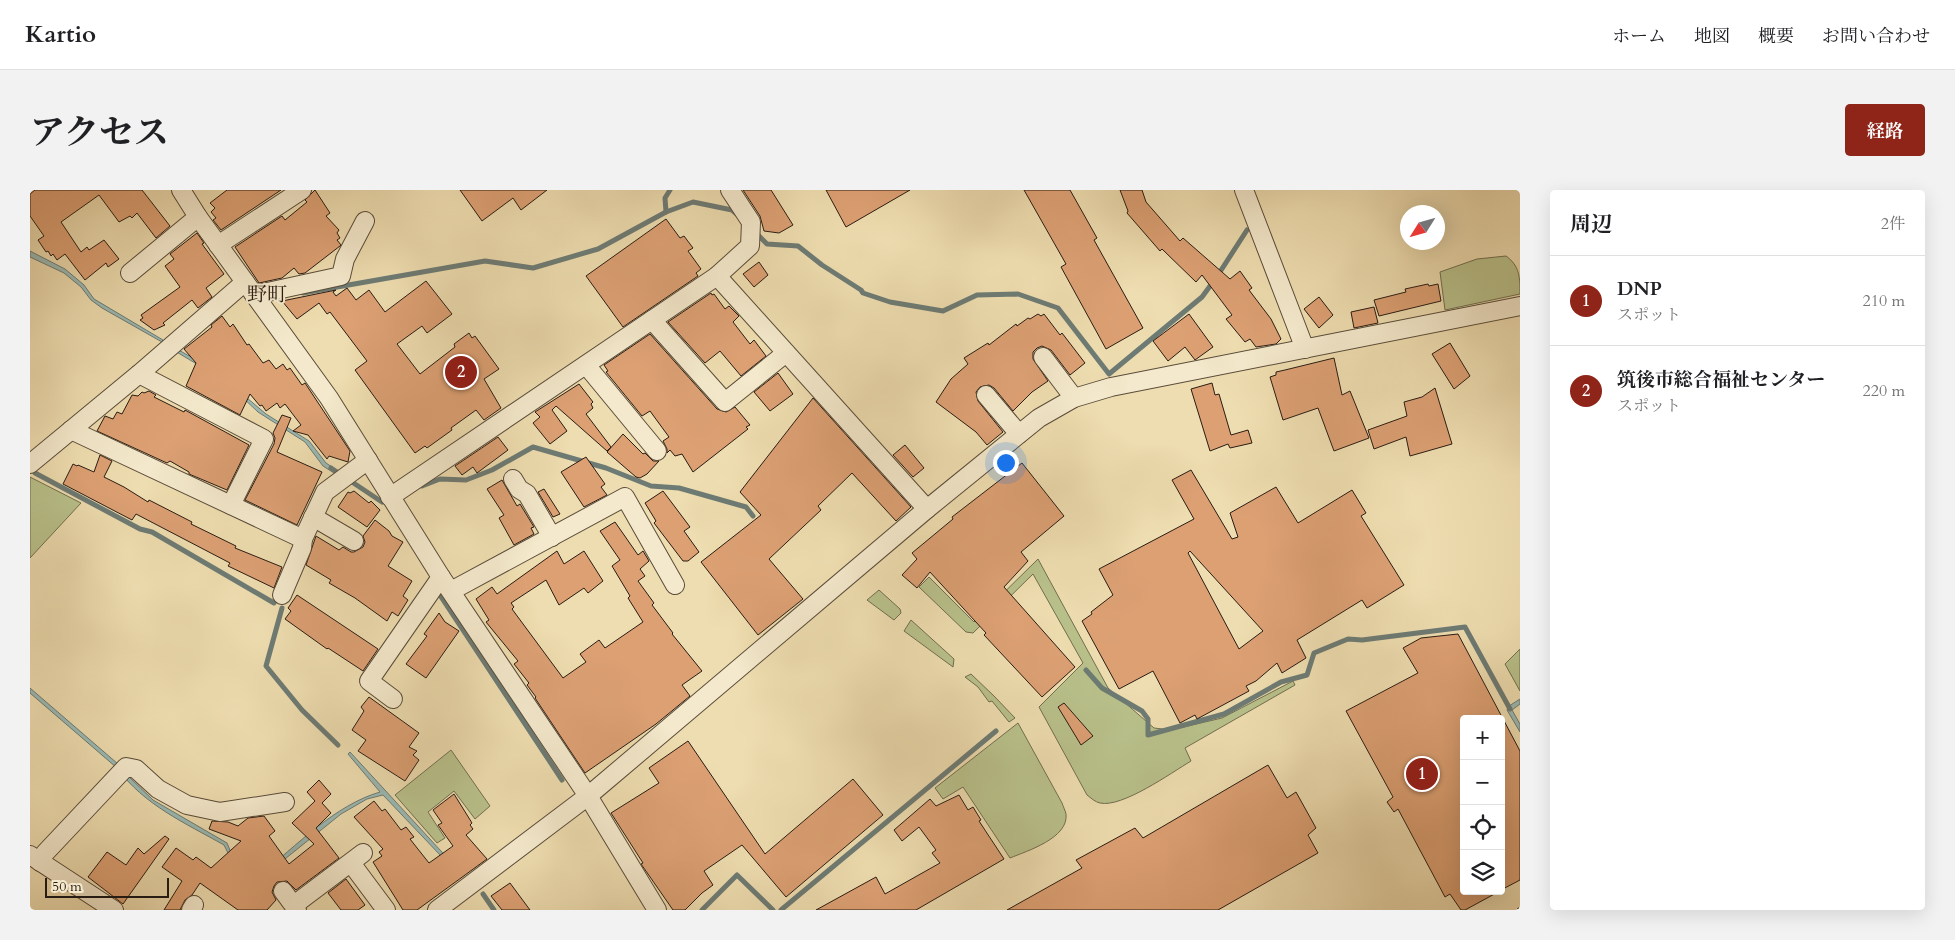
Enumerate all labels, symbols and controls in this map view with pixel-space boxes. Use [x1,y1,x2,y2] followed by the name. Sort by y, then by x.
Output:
[25,18,96,51] text: Kartio
[1612,24,1666,49] text: ホーム
[1694,24,1730,49] text: 地図
[1758,24,1794,49] text: 概要
[1822,24,1930,49] text: お問い合わせ
[1845,104,1925,156] button: 経路
[30,109,169,157] text: アクセス
[1400,205,1445,250] north arrow
[1570,210,1612,239] text: 周辺
[1881,213,1905,235] text: 2件
[1617,276,1662,302] text: DNP
[247,281,287,308] district label: 野町
[1582,290,1590,312] text: 1
[1863,290,1905,312] text: 210 m
[1617,304,1681,326] text: スポット
[445,353,477,391] pin: 2
[1617,367,1825,393] text: 筑後市総合福祉センター
[1582,380,1590,402] text: 2
[1863,380,1905,402] text: 220 m
[1617,395,1681,417] text: スポット
[993,450,1019,476] your location
[1460,715,1505,895] map controls
[1460,715,1505,760] button: +
[1406,755,1438,793] pin: 1
[1460,760,1505,805] button: −
[1460,805,1505,850] button: locate
[1460,850,1505,895] button: layers
[45,875,169,898] scale bar
[52,877,82,896] text: 50 m

